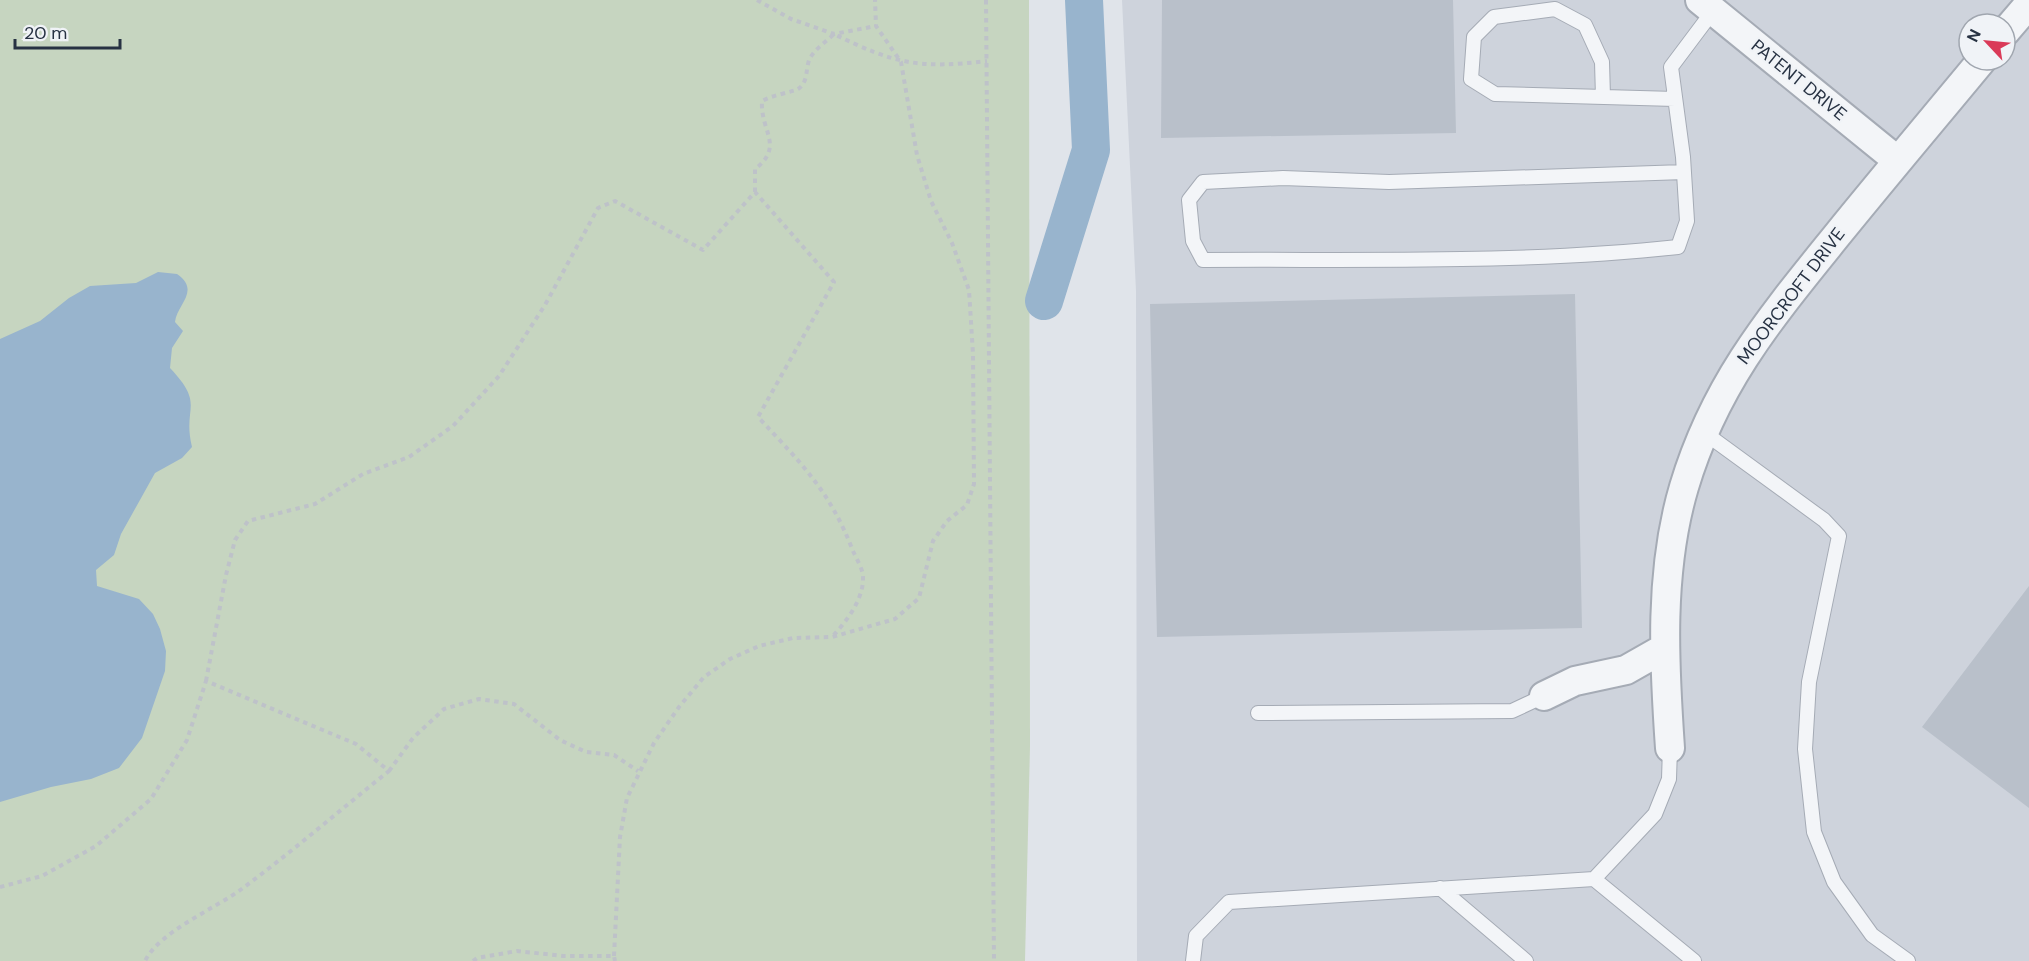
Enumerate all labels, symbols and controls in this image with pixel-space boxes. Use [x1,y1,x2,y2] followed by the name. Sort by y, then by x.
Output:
[15,12,120,50] scale bar
[1957,12,2017,72] north arrow
[24,21,67,45] text: 20 m
[1962,26,1986,45] text: N
[1746,34,1852,126] street label: PATENT DRIVE
[1732,223,1850,369] street label: MOORCROFT DRIVE

